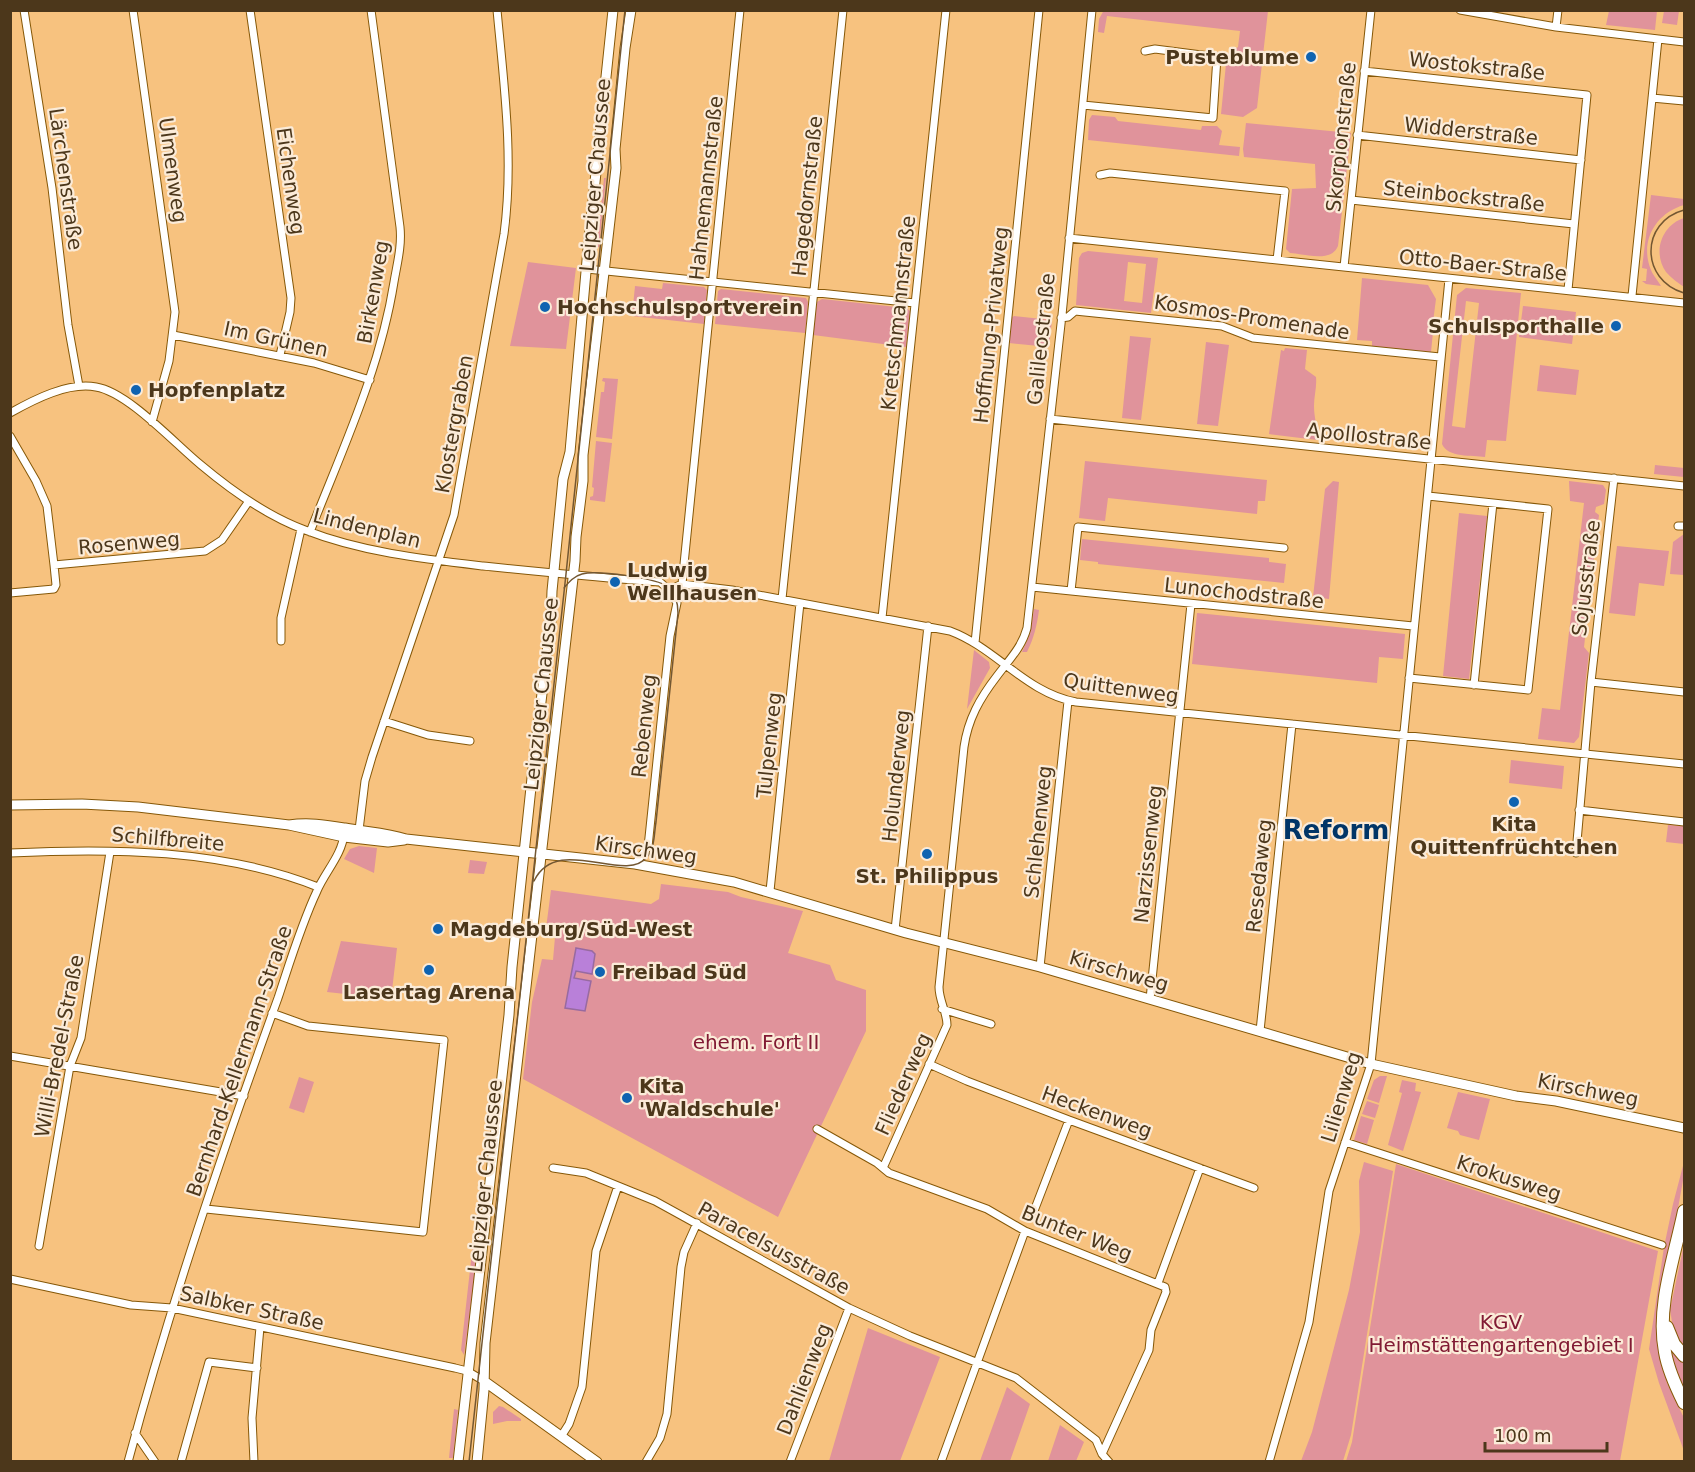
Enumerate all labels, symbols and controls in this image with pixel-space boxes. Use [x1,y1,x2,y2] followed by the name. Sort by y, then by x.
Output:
[1165,45,1299,69] place label: Pusteblume
[1408,47,1546,85] street label: Wostokstraße
[1304,50,1318,64] marker: Pusteblume
[1321,61,1361,213] street label: Skorpionstraße
[575,77,615,273] street label: Leipziger Chaussee
[684,94,728,282] street label: Hahnemannstraße
[44,106,88,252] street label: Lärchenstraße
[1403,112,1539,150] street label: Widderstraße
[787,114,827,278] street label: Hagedornstraße
[154,116,192,224] street label: Ulmenweg
[272,126,310,236] street label: Eichenweg
[1382,176,1546,216] street label: Steinbockstraße
[876,214,920,412] street label: Kretschmannstraße
[969,225,1013,425] street label: Hoffnung-Privatweg
[352,238,394,346] street label: Birkenweg
[1398,244,1568,286] street label: Otto-Baer-Straße
[1022,272,1060,406] street label: Galileostraße
[1153,290,1351,344] street label: Kosmos-Promenade
[557,295,803,319] place label: Hochschulsportverein
[538,300,552,314] marker: Hochschulsportverein
[1428,314,1604,338] place label: Schulsporthalle
[222,316,330,362] street label: Im Grünen
[1609,319,1623,333] marker: Schulsporthalle
[430,353,478,495] street label: Klostergraben
[148,378,285,402] place label: Hopfenplatz
[129,383,143,397] marker: Hopfenplatz
[1305,418,1433,454] street label: Apollostraße
[311,503,423,553] street label: Lindenplan
[1567,518,1605,638] street label: Sojusstraße
[77,527,181,559] street label: Rosenweg
[627,558,757,605] place label: Ludwig Wellhausen
[1163,573,1325,613] street label: Lunochodstraße
[608,575,622,589] marker: Ludwig Wellhausen
[519,596,563,792] street label: Leipziger Chaussee
[1062,668,1180,708] street label: Quittenweg
[627,673,661,779] street label: Rebenweg
[751,691,786,800] street label: Tulpenweg
[877,709,915,843] street label: Holunderweg
[1019,764,1057,900] street label: Schlehenweg
[1129,784,1167,924] street label: Narzissenweg
[1507,795,1521,809] marker: Kita Quittenfrüchtchen
[1410,812,1618,859] place label: Kita Quittenfrüchtchen
[1283,815,1389,845] district label: Reform
[1241,818,1277,934] street label: Resedaweg
[111,822,225,856] street label: Schilfbreite
[594,831,698,869] street label: Kirschweg
[920,847,934,861] marker: St. Philippus
[856,864,998,888] place label: St. Philippus
[450,917,693,941] place label: Magdeburg/Süd-West
[181,922,297,1200] street label: Bernhard-Kellermann-Straße
[431,922,445,936] marker: Magdeburg/Süd-West
[1067,945,1171,997] street label: Kirschweg
[30,953,88,1139] street label: Willi-Bredel-Straße
[612,960,747,984] place label: Freibad Süd
[422,963,436,977] marker: Lasertag Arena
[593,965,607,979] marker: Freibad Süd
[343,980,515,1004] place label: Lasertag Arena
[870,1029,936,1139] street label: Fliederweg
[693,1030,819,1054] park label: ehem. Fort II
[1316,1048,1366,1146] street label: Lilienweg
[1535,1068,1641,1112] street label: Kirschweg
[639,1074,780,1121] place label: Kita 'Waldschule'
[463,1078,507,1274] street label: Leipziger Chaussee
[1039,1081,1155,1143] street label: Heckenweg
[620,1091,634,1105] marker: Kita 'Waldschule'
[1454,1150,1564,1206] street label: Krokusweg
[694,1196,854,1300] street label: Paracelsusstraße
[1018,1200,1136,1266] street label: Bunter Weg
[178,1281,326,1335] street label: Salbker Straße
[1368,1310,1634,1357] park label: KGV Heimstättengartengebiet I
[772,1320,836,1438] street label: Dahlienweg
[1485,1415,1606,1453] scale bar
[1494,1425,1552,1446] text: 100 m

